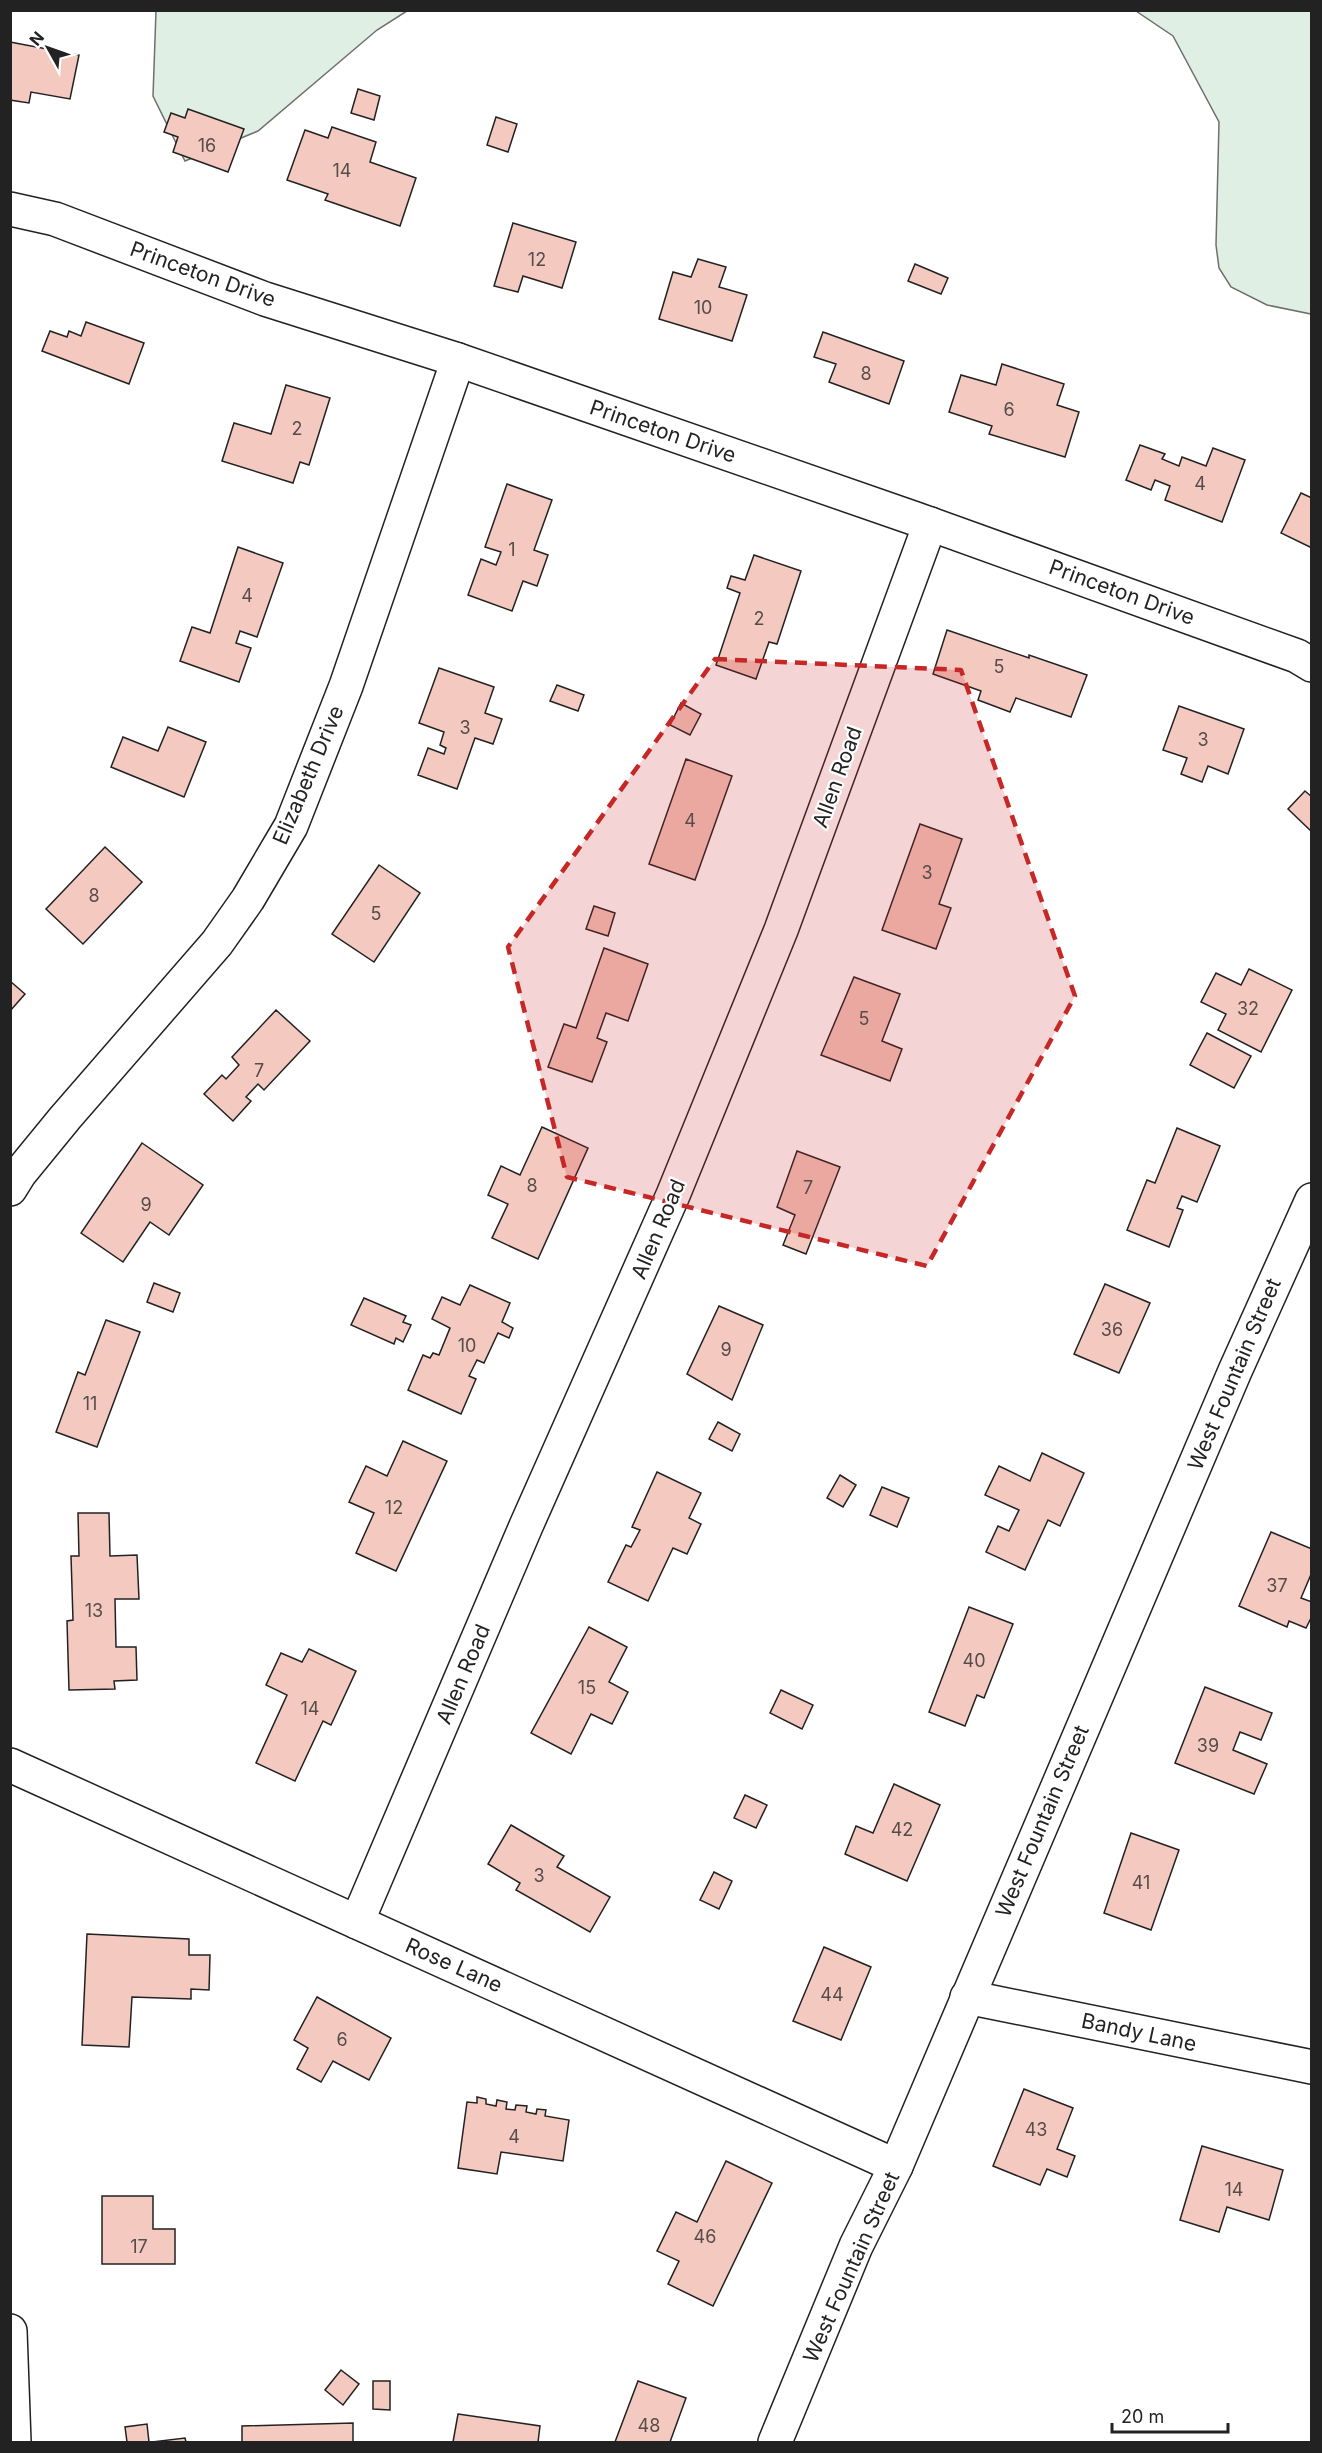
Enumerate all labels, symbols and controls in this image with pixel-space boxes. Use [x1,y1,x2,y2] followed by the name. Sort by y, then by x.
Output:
[18,18,78,78] north arrow
[25,27,48,49] text: N
[198,135,216,156] house number: 16
[333,160,351,181] house number: 14
[127,236,279,312] street label: Princeton Drive
[528,249,546,270] house number: 12
[694,297,712,318] house number: 10
[860,363,872,384] house number: 8
[587,394,739,468] street label: Princeton Drive
[1003,399,1015,420] house number: 6
[292,418,302,439] house number: 2
[1194,473,1206,494] house number: 4
[508,539,516,560] house number: 1
[1046,554,1198,630] street label: Princeton Drive
[241,585,253,606] house number: 4
[754,608,764,629] house number: 2
[994,656,1004,677] house number: 5
[267,702,349,848] street label: Elizabeth Drive
[459,717,471,738] house number: 3
[807,723,867,831] street label: Allen Road
[1197,729,1209,750] house number: 3
[684,810,696,831] house number: 4
[921,862,933,883] house number: 3
[88,885,100,906] house number: 8
[371,903,381,924] house number: 5
[1237,998,1259,1019] house number: 32
[859,1008,869,1029] house number: 5
[254,1060,264,1081] house number: 7
[526,1175,538,1196] house number: 8
[626,1175,690,1283] street label: Allen Road
[803,1177,813,1198] house number: 7
[140,1194,152,1215] house number: 9
[1182,1274,1286,1474] street label: West Fountain Street
[1101,1319,1123,1340] house number: 36
[458,1335,476,1356] house number: 10
[720,1339,732,1360] house number: 9
[83,1393,97,1414] house number: 11
[385,1497,403,1518] house number: 12
[1266,1575,1288,1596] house number: 37
[85,1600,103,1621] house number: 13
[431,1620,495,1728] street label: Allen Road
[963,1650,985,1671] house number: 40
[578,1677,596,1698] house number: 15
[301,1698,319,1719] house number: 14
[990,1721,1094,1921] street label: West Fountain Street
[1197,1735,1219,1756] house number: 39
[891,1819,913,1840] house number: 42
[533,1865,545,1886] house number: 3
[1132,1872,1150,1893] house number: 41
[402,1933,506,1997] street label: Rose Lane
[820,1984,844,2005] house number: 44
[1079,2008,1199,2056] street label: Bandy Lane
[336,2029,348,2050] house number: 6
[1025,2119,1047,2140] house number: 43
[508,2126,520,2147] house number: 4
[798,2168,904,2366] street label: West Fountain Street
[1225,2179,1243,2200] house number: 14
[694,2226,716,2247] house number: 46
[130,2236,148,2257] house number: 17
[1112,2396,1228,2434] scale bar
[1121,2406,1164,2427] text: 20 m
[638,2415,660,2436] house number: 48

